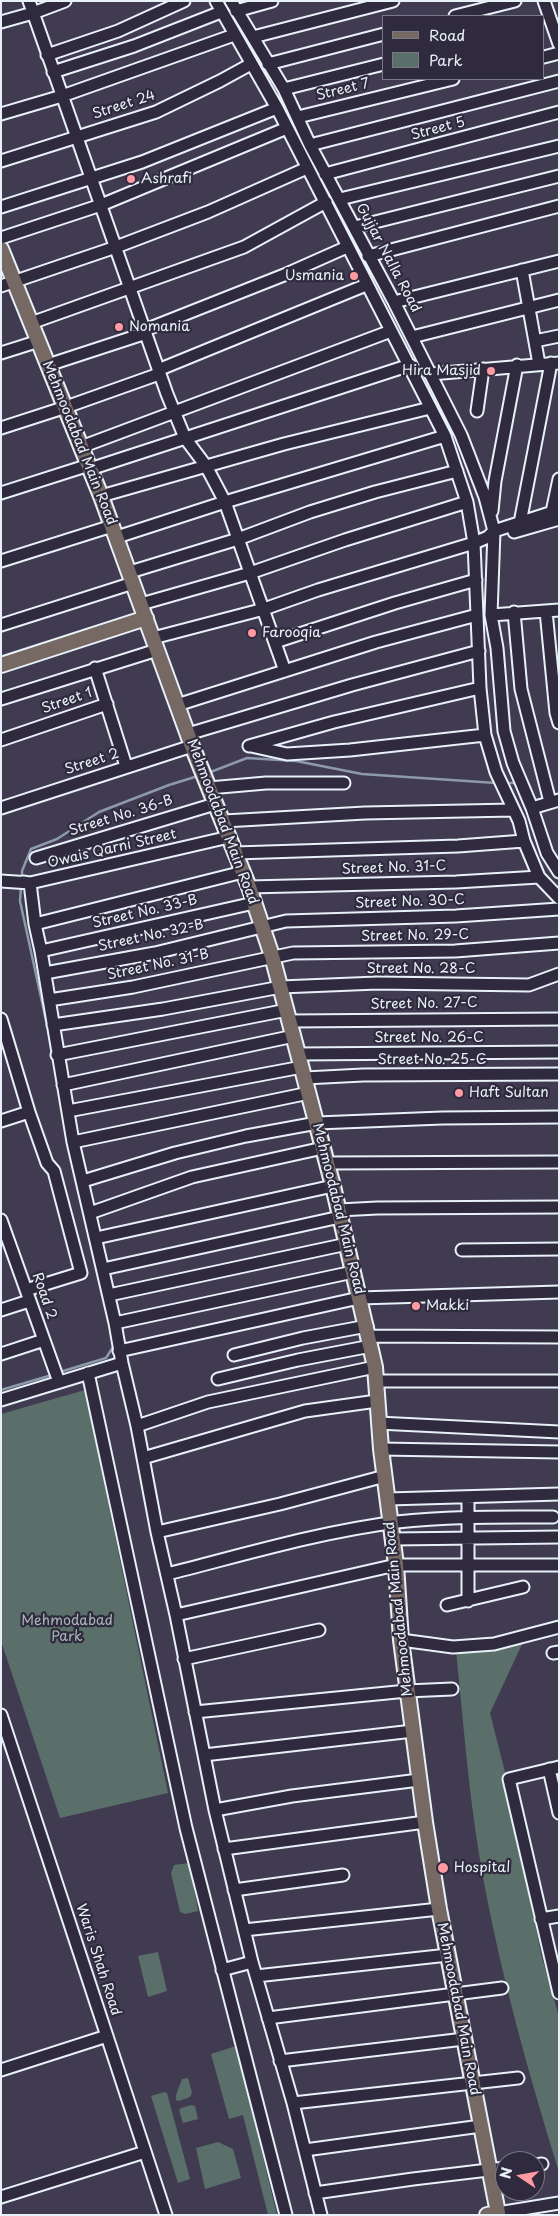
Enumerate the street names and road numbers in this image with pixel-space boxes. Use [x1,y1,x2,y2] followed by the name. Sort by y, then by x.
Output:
[315,75,371,105] street label: Street 7
[90,87,158,123] street label: Street 24
[409,114,467,144] street label: Street 5
[352,200,424,316] street label: Gujjar Nalla Road
[38,358,120,528] street label: Mehmoodabad Main Road
[39,684,95,718] street label: Street 1
[183,737,261,907] street label: Mehmoodabad Main Road
[63,745,121,779] street label: Street 2
[67,792,175,840] street label: Street No. 36-B
[46,826,178,872] street label: Owais Qarni Street
[341,858,447,878] street label: Street No. 31-C
[91,892,199,932] street label: Street No. 33-B
[355,892,465,912] street label: Street No. 30-C
[97,917,205,955] street label: Street No. 32-B
[361,927,469,945] street label: Street No. 29-C
[106,946,210,984] street label: Street No. 31-B
[366,961,476,977] street label: Street No. 28-C
[370,995,478,1013] street label: Street No. 27-C
[374,1030,484,1046] street label: Street No. 26-C
[378,1052,486,1068] street label: Street No. 25-C
[309,1122,367,1296] street label: Mehmoodabad Main Road
[28,1270,60,1322] street label: Road 2
[381,1521,417,1697] street label: Mehmoodabad Main Road
[72,1902,124,2018] street label: Waris Shah Road
[433,1921,483,2097] street label: Mehmoodabad Main Road

